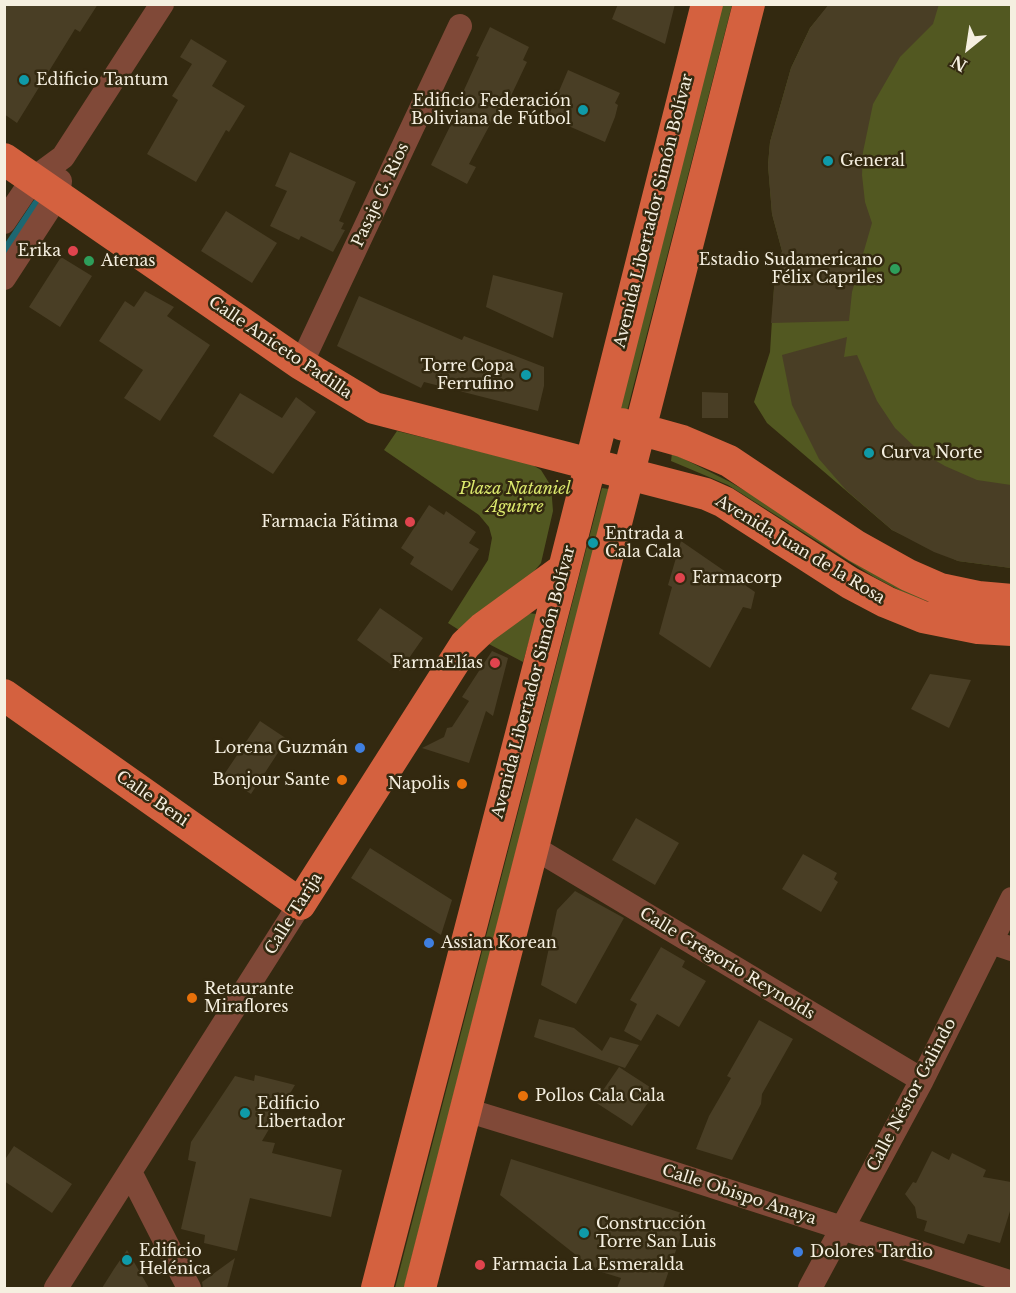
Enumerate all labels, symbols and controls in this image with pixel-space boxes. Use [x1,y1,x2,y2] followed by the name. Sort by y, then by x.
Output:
[938,18,998,78] north arrow
[947,51,971,76] text: N
[36,70,168,90] place label: Edificio Tantum
[611,72,697,350] street label: Avenida Libertador Simón Bolívar
[17,73,31,87] marker: Edificio Tantum
[411,91,571,129] place label: Edificio Federación Boliviana de Fútbol
[576,103,590,117] marker: Edificio Federación Boliviana de Fútbol
[348,140,414,250] street label: Pasaje G. Rios
[840,151,905,171] place label: General
[821,154,835,168] marker: General
[18,241,61,261] place label: Erika
[66,244,80,258] marker: Erika
[699,250,883,288] place label: Estadio Sudamericano Félix Capriles
[101,251,156,271] place label: Atenas
[82,254,96,268] marker: Atenas
[888,262,902,276] marker: Estadio Sudamericano Félix Capriles
[205,293,355,403] street label: Calle Aniceto Padilla
[421,356,514,394] place label: Torre Copa Ferrufino
[519,368,533,382] marker: Torre Copa Ferrufino
[881,443,982,463] place label: Curva Norte
[862,446,876,460] marker: Curva Norte
[459,479,571,517] park label: Plaza Nataniel Aguirre
[712,492,888,608] street label: Avenida Juan de la Rosa
[261,512,398,532] place label: Farmacia Fátima
[403,515,417,529] marker: Farmacia Fátima
[605,524,683,562] place label: Entrada a Cala Cala
[586,536,600,550] marker: Entrada a Cala Cala
[488,543,580,821] street label: Avenida Libertador Simón Bolívar
[692,568,782,588] place label: Farmacorp
[673,571,687,585] marker: Farmacorp
[392,653,483,673] place label: FarmaElías
[488,656,502,670] marker: FarmaElías
[214,738,348,758] place label: Lorena Guzmán
[353,741,367,755] marker: Lorena Guzmán
[112,767,192,831] street label: Calle Beni
[213,770,330,790] place label: Bonjour Sante
[335,773,349,787] marker: Bonjour Sante
[388,774,450,794] place label: Napolis
[455,777,469,791] marker: Napolis
[261,870,327,958] street label: Calle Tarija
[636,904,818,1024] street label: Calle Gregorio Reynolds
[441,933,557,953] place label: Assian Korean
[422,936,436,950] marker: Assian Korean
[204,979,294,1017] place label: Retaurante Miraflores
[185,991,199,1005] marker: Retaurante Miraflores
[863,1015,961,1175] street label: Calle Néstor Galindo
[535,1086,665,1106] place label: Pollos Cala Cala
[516,1089,530,1103] marker: Pollos Cala Cala
[257,1094,345,1132] place label: Edificio Libertador
[238,1106,252,1120] marker: Edificio Libertador
[660,1161,818,1229] street label: Calle Obispo Anaya
[596,1214,716,1252] place label: Construcción Torre San Luis
[577,1226,591,1240] marker: Construcción Torre San Luis
[139,1241,211,1279] place label: Edificio Helénica
[810,1242,933,1262] place label: Dolores Tardio
[791,1245,805,1259] marker: Dolores Tardio
[120,1253,134,1267] marker: Edificio Helénica
[492,1255,684,1275] place label: Farmacia La Esmeralda
[473,1258,487,1272] marker: Farmacia La Esmeralda

